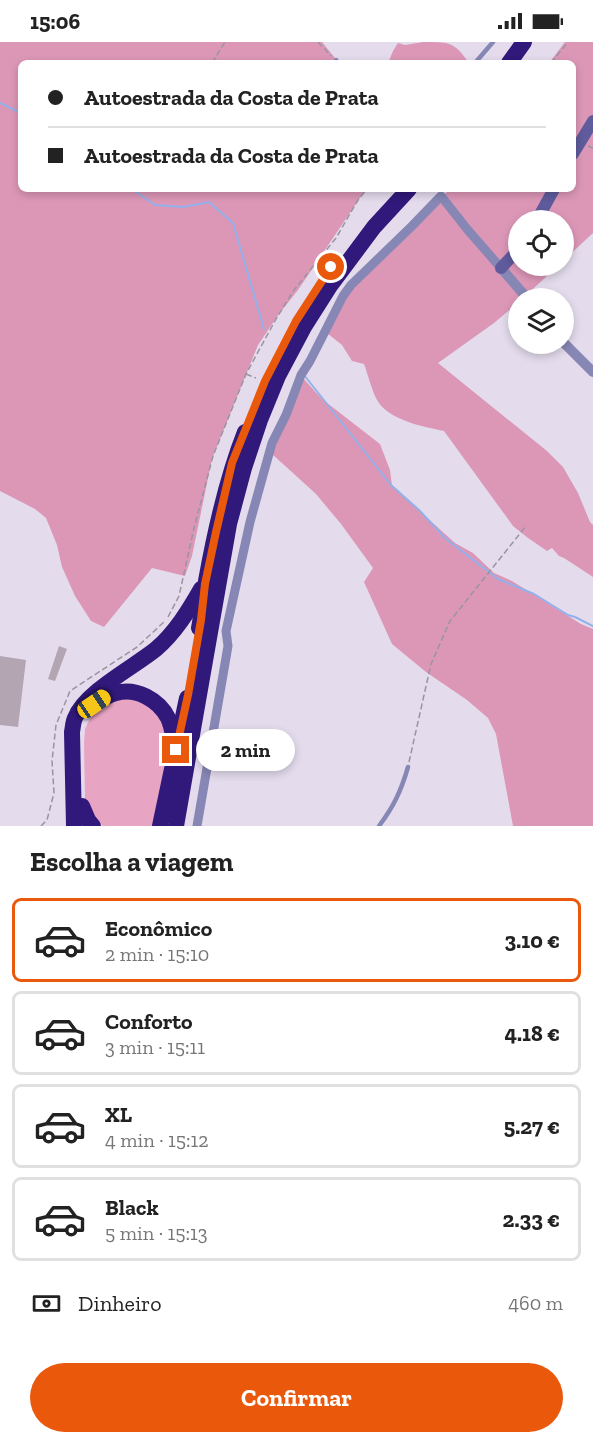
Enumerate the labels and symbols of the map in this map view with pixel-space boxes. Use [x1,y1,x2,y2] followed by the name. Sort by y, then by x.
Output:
[317,253,344,280] route start
[74,686,114,722] car
[197,729,296,771] callout: 2 min
[162,736,189,763] route end

